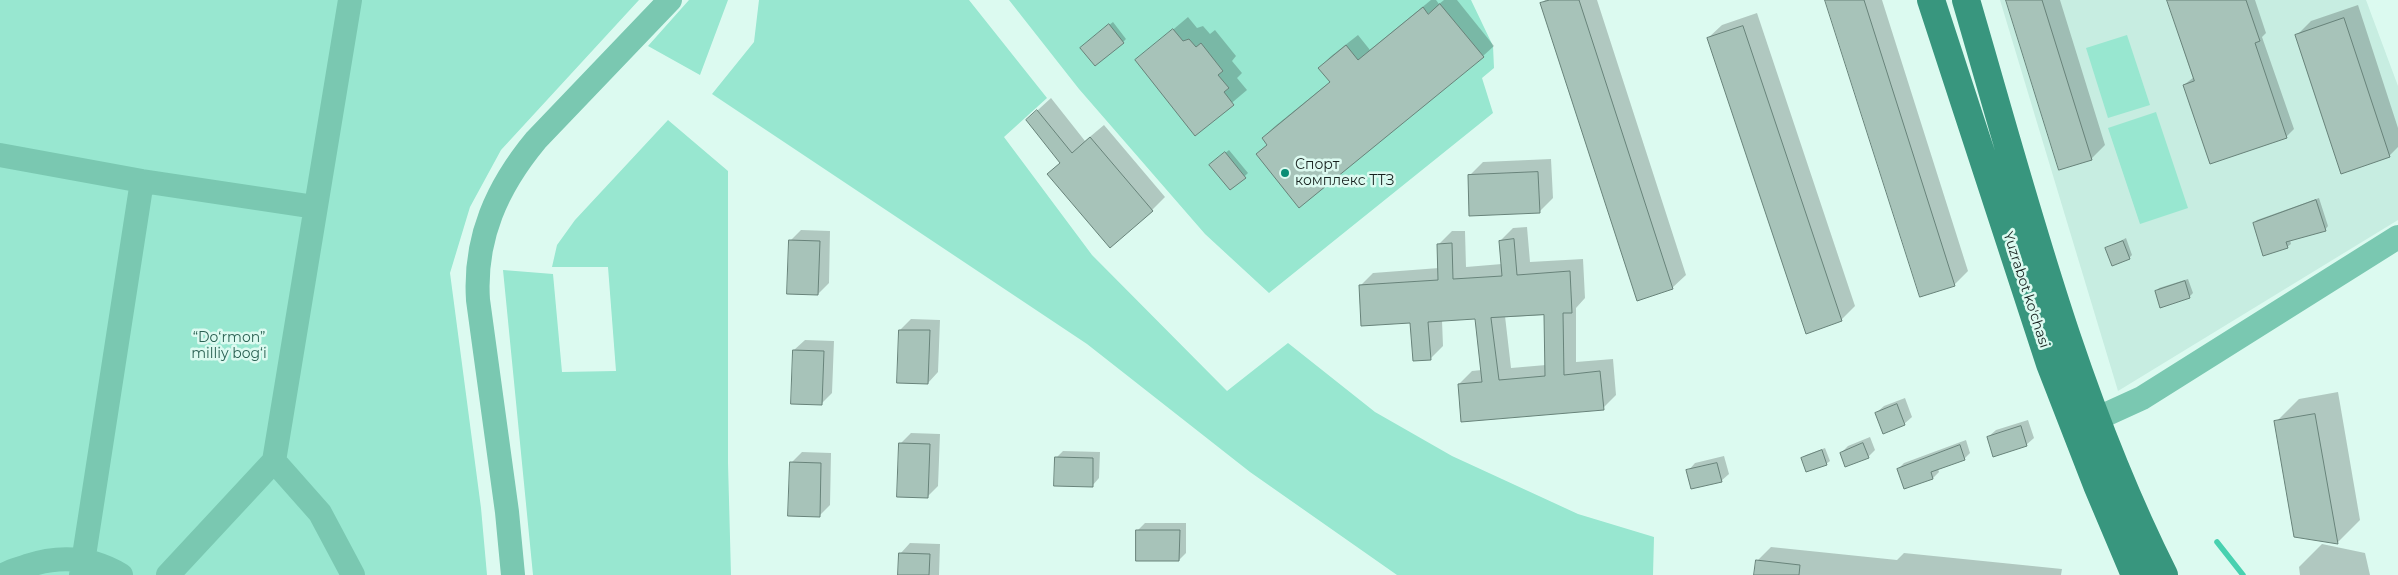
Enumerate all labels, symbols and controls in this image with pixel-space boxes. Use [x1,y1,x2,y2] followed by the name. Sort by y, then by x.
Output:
[1295,157,1395,190] place label: Спорт комплекс ТТЗ
[1279,167,1291,179] marker: Спорт комплекс ТТЗ
[1999,230,2053,350] street label: Yuzrabot ko'chasi
[191,330,267,362] park label: “Do‘rmon” milliy bog‘i

